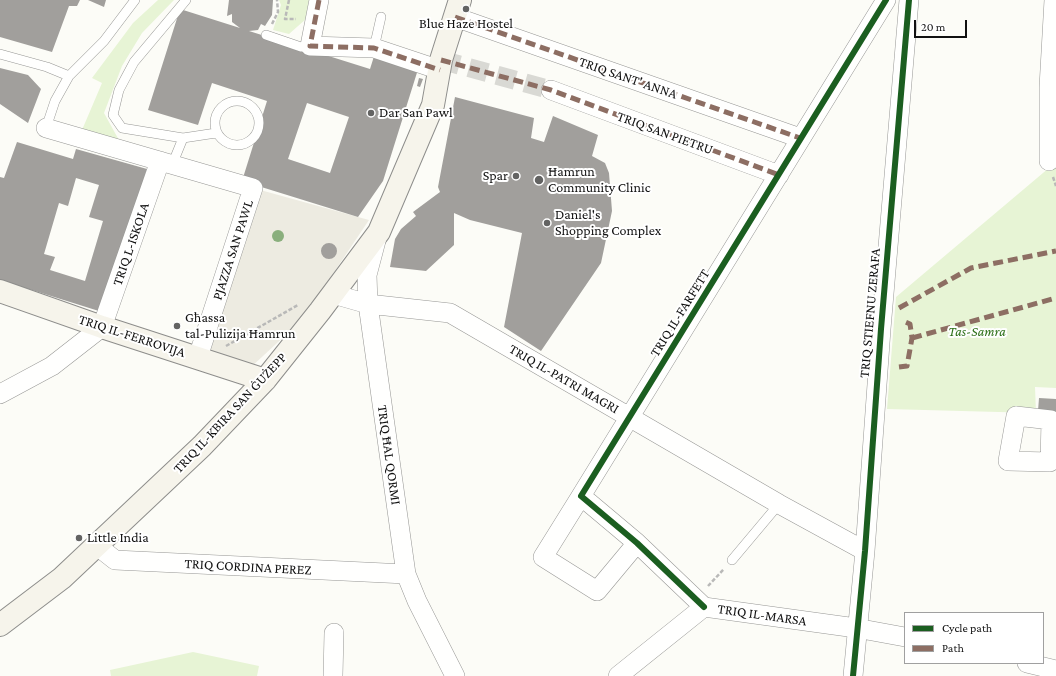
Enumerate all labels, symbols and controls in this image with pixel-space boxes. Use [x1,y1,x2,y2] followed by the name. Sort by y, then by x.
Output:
[461,4,471,14] marker: Blue Haze Hostel
[916,12,969,38] scale bar
[419,16,513,32] place label: Blue Haze Hostel
[921,20,945,34] text: 20 m
[577,53,679,103] street label: TRIQ SANT' ANNA
[379,105,453,121] place label: Dar San Pawl
[366,108,376,118] marker: Dar San Pawl
[615,108,715,158] street label: TRIQ SAN PIETRU
[548,164,650,196] place label: Ħamrun Community Clinic
[483,168,508,184] place label: Spar
[511,171,521,181] marker: Spar
[533,174,545,186] marker: Ħamrun Community Clinic
[209,198,257,302] street label: PJAZZA SAN PAWL
[109,200,153,288] street label: TRIQ L-ISKOLA
[555,207,661,240] place label: Daniel's Shopping Complex
[542,218,552,228] marker: Daniel's Shopping Complex
[856,247,884,379] street label: TRIQ STIEFNU ZERAFA
[646,266,714,360] street label: TRIQ IL-FARFETT
[185,310,296,342] place label: Għassa tal-Pulizija Ħamrun
[76,311,188,361] street label: TRIQ IL-FERROVIJA
[172,321,182,331] marker: Għassa tal-Pulizija Ħamrun
[948,324,1006,340] park label: Tas-Samra
[506,341,622,417] street label: TRIQ IL-PATRI MAGRI
[170,349,290,477] street label: TRIQ IL-KBIRA SAN ĠUŻEPP
[374,404,404,506] street label: TRIQ ĦAL QORMI
[87,530,149,546] place label: Little India
[74,533,84,543] marker: Little India
[184,555,312,579] street label: TRIQ CORDINA PEREZ
[716,600,808,630] street label: TRIQ IL-MARSA
[904,612,1044,664] legend
[942,621,992,635] text: Cycle path
[942,641,964,655] text: Path

